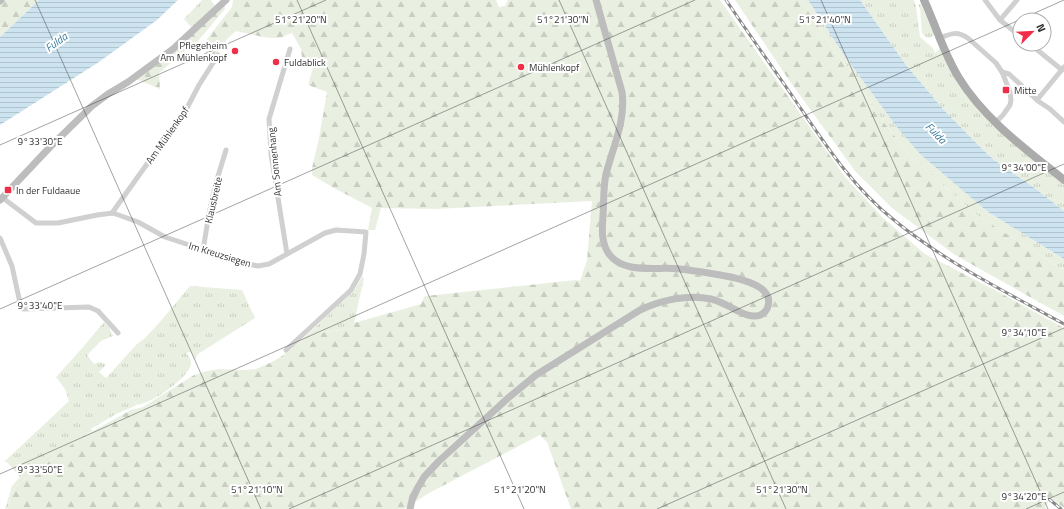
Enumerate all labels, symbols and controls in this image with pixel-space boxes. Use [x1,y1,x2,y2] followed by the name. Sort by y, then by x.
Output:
[275,12,327,27] text: 51°21'20"N
[537,12,589,27] text: 51°21'30"N
[799,12,851,27] text: 51°21'40"N
[1012,12,1052,52] north arrow
[1032,21,1050,35] text: N
[42,28,71,56] water label: Fulda
[160,38,228,65] place label: Pflegeheim Am Mühlenkopf
[230,46,240,56] marker: Pflegeheim Am Mühlenkopf
[284,55,326,70] place label: Fuldablick
[271,57,281,67] marker: Fuldablick
[529,60,580,75] place label: Mühlenkopf
[516,62,526,72] marker: Mühlenkopf
[1014,83,1037,98] place label: Mitte
[1001,85,1011,95] marker: Mitte
[142,103,193,167] street label: Am Mühlenkopf
[922,119,950,148] water label: Fulda
[263,127,286,197] street label: Am Sonnenhang
[18,134,63,149] text: 9°33'30"E
[1002,160,1047,175] text: 9°34'00"E
[201,175,226,225] street label: Klausbreite
[16,183,80,198] place label: In der Fuldaaue
[3,185,13,195] marker: In der Fuldaaue
[187,238,253,271] street label: Im Kreuzsiegen
[18,298,63,313] text: 9°33'40"E
[1002,325,1047,340] text: 9°34'10"E
[18,462,63,477] text: 9°33'50"E
[231,482,283,497] text: 51°21'10"N
[494,482,546,497] text: 51°21'20"N
[756,482,808,497] text: 51°21'30"N
[1002,489,1047,504] text: 9°34'20"E

